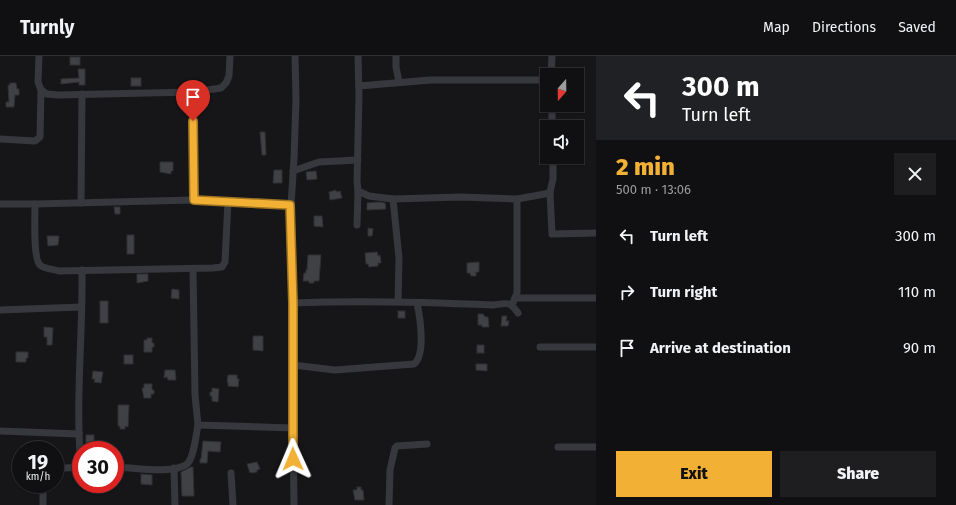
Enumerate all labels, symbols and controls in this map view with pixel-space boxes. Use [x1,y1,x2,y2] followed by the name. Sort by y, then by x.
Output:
[20,16,74,39] text: Turnly
[763,19,790,36] text: Map
[812,19,876,36] text: Directions
[898,19,936,36] text: Saved
[540,68,584,112] north arrow
[540,68,584,164] map controls
[682,70,760,103] text: 300 m
[616,72,668,124] icon: left
[176,80,210,121] pin
[182,86,204,108] icon: arrive
[682,104,751,126] text: Turn left
[540,120,584,164] button: sound
[616,153,675,181] text: 2 min
[894,153,936,195] button: close
[616,182,691,197] text: 500 m · 13:06
[616,225,638,247] icon: left
[650,227,708,245] text: Turn left
[895,227,936,245] text: 300 m
[616,281,638,303] icon: right
[650,283,717,301] text: Turn right
[898,283,936,301] text: 110 m
[616,337,638,359] icon: arrive
[650,339,791,357] text: Arrive at destination
[903,339,936,357] text: 90 m
[272,438,314,480] position arrow
[72,441,124,493] speed limit sign: 30
[28,450,48,474] text: 19
[616,451,772,497] button: Exit
[780,451,936,497] button: Share
[26,471,50,483] text: km/h

